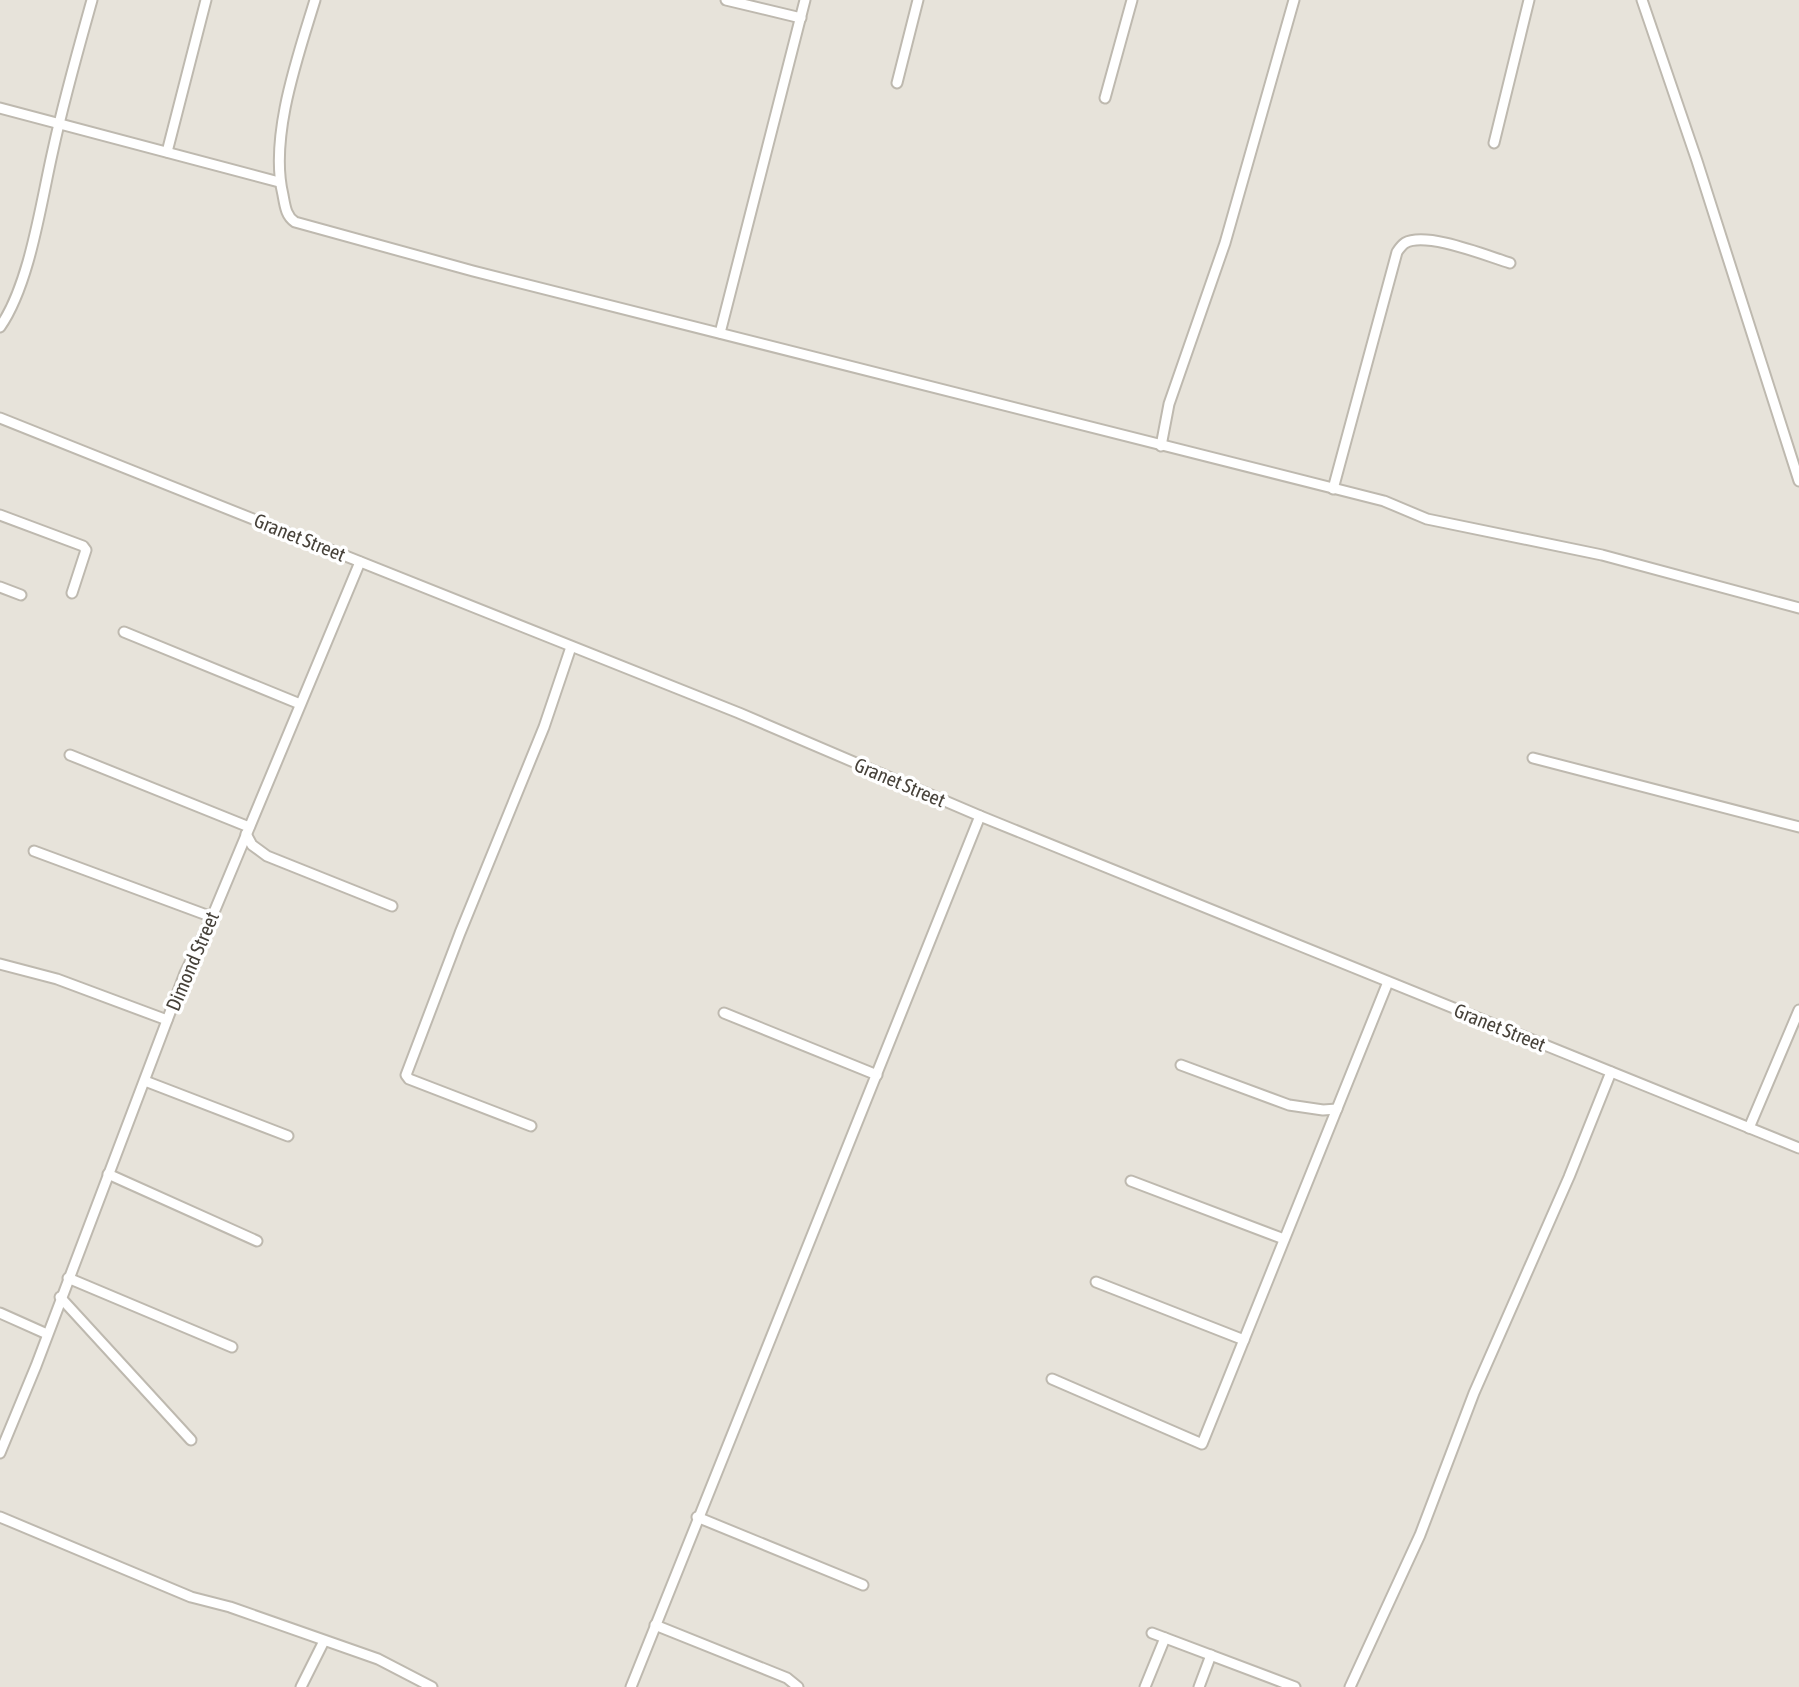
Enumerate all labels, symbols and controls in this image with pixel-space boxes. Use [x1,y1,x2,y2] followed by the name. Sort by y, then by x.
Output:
[251,508,349,566] street label: Granet Street
[851,753,949,812] street label: Granet Street
[161,908,223,1014] street label: Dimond Street
[1451,998,1549,1056] street label: Granet Street

